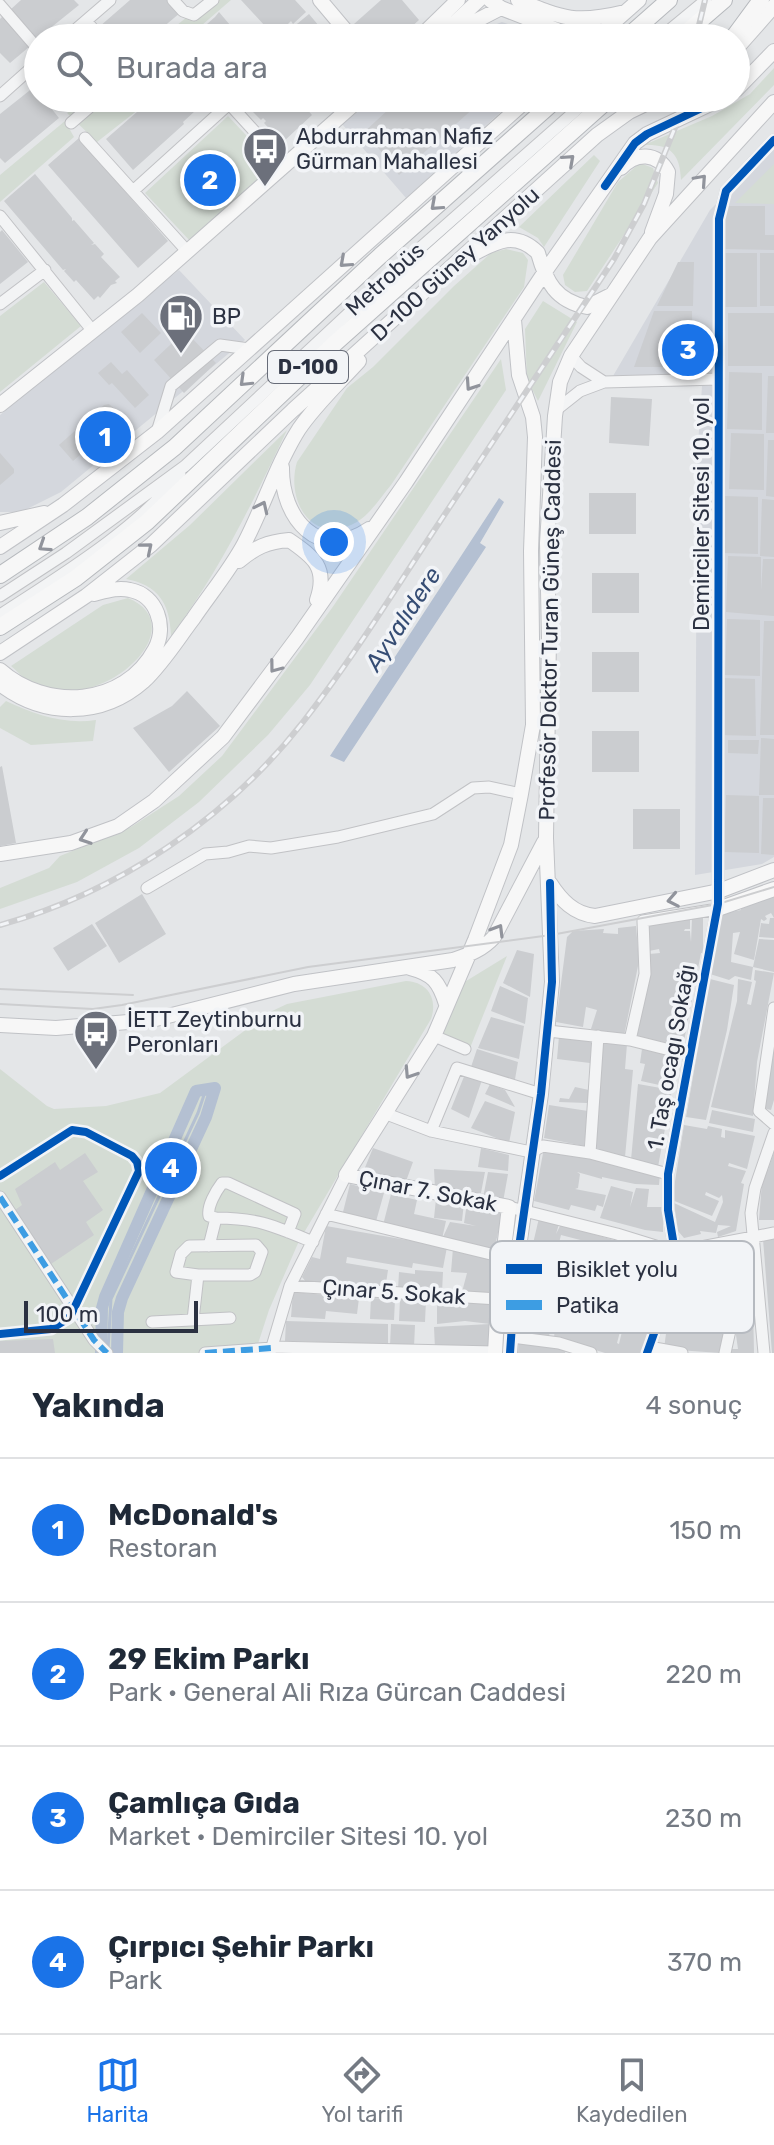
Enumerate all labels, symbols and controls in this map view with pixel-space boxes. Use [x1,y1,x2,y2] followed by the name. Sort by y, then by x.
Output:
[24,24,750,112] search box
[52,46,96,90] icon: search
[116,50,268,86] text: Burada ara
[296,123,493,175] place label: Abdurrahman Nafiz Gürman Mahallesi
[241,125,289,188] bus stop icon: Abdurrahman Nafiz Gürman Mahallesi
[184,150,236,210] pin: 2
[560,156,575,170] one-way arrow
[692,175,706,190] one-way arrow
[365,181,545,347] street label: D-100 Güney Yanyolu
[431,196,446,210] one-way arrow
[340,237,430,321] street label: Metrobüs
[340,252,354,267] one-way arrow
[157,292,205,355] fuel station icon: BP
[212,303,241,330] place label: BP
[662,320,714,380] pin: 3
[268,351,348,383] road number: D-100
[240,372,254,387] one-way arrow
[465,376,480,390] one-way arrow
[688,397,715,631] street label: Demirciler Sitesi 10. yol
[79,407,131,467] pin: 1
[533,439,567,821] street label: Profesör Doktor Turan Güneş Caddesi
[252,501,268,515] one-way arrow
[314,522,354,562] your location
[39,536,53,551] one-way arrow
[138,543,152,558] one-way arrow
[358,562,447,678] water label: Ayvalıdere
[270,659,284,673] one-way arrow
[79,828,93,844] one-way arrow
[666,891,680,908] one-way arrow
[488,924,503,938] one-way arrow
[641,962,701,1152] street label: 1. Taş ocagı Sokağı
[127,1006,302,1058] place label: İETT Zeytinburnu Peronları
[72,1008,120,1071] bus stop icon: İETT Zeytinburnu Peronları
[405,1064,420,1079] one-way arrow
[145,1138,197,1198] pin: 4
[357,1164,500,1218] street label: Çınar 7. Sokak
[490,1241,754,1333] legend
[556,1256,678,1283] text: Bisiklet yolu
[322,1274,467,1311] street label: Çınar 5. Sokak
[556,1292,619,1319] text: Patika
[24,1297,198,1333] scale bar
[36,1301,98,1328] text: 100 m
[32,1385,165,1426] text: Yakında
[646,1390,742,1421] text: 4 sonuç
[108,1497,278,1533] text: McDonald's
[52,1515,64,1546] text: 1
[669,1515,742,1546] text: 150 m
[108,1533,218,1564] text: Restoran
[108,1641,310,1677] text: 29 Ekim Parkı
[50,1659,66,1690] text: 2
[665,1659,742,1690] text: 220 m
[108,1677,566,1708] text: Park · General Ali Rıza Gürcan Caddesi
[108,1785,300,1821] text: Çamlıça Gıda
[49,1803,67,1834] text: 3
[665,1803,742,1834] text: 230 m
[108,1821,488,1852] text: Market · Demirciler Sitesi 10. yol
[108,1929,374,1965] text: Çırpıcı Şehir Parkı
[49,1947,67,1978] text: 4
[667,1947,742,1978] text: 370 m
[108,1965,162,1996] text: Park
[86,2053,149,2128] tab: Harita
[321,2053,403,2128] tab: Yol tarifi
[576,2053,688,2128] tab: Kaydedilen

